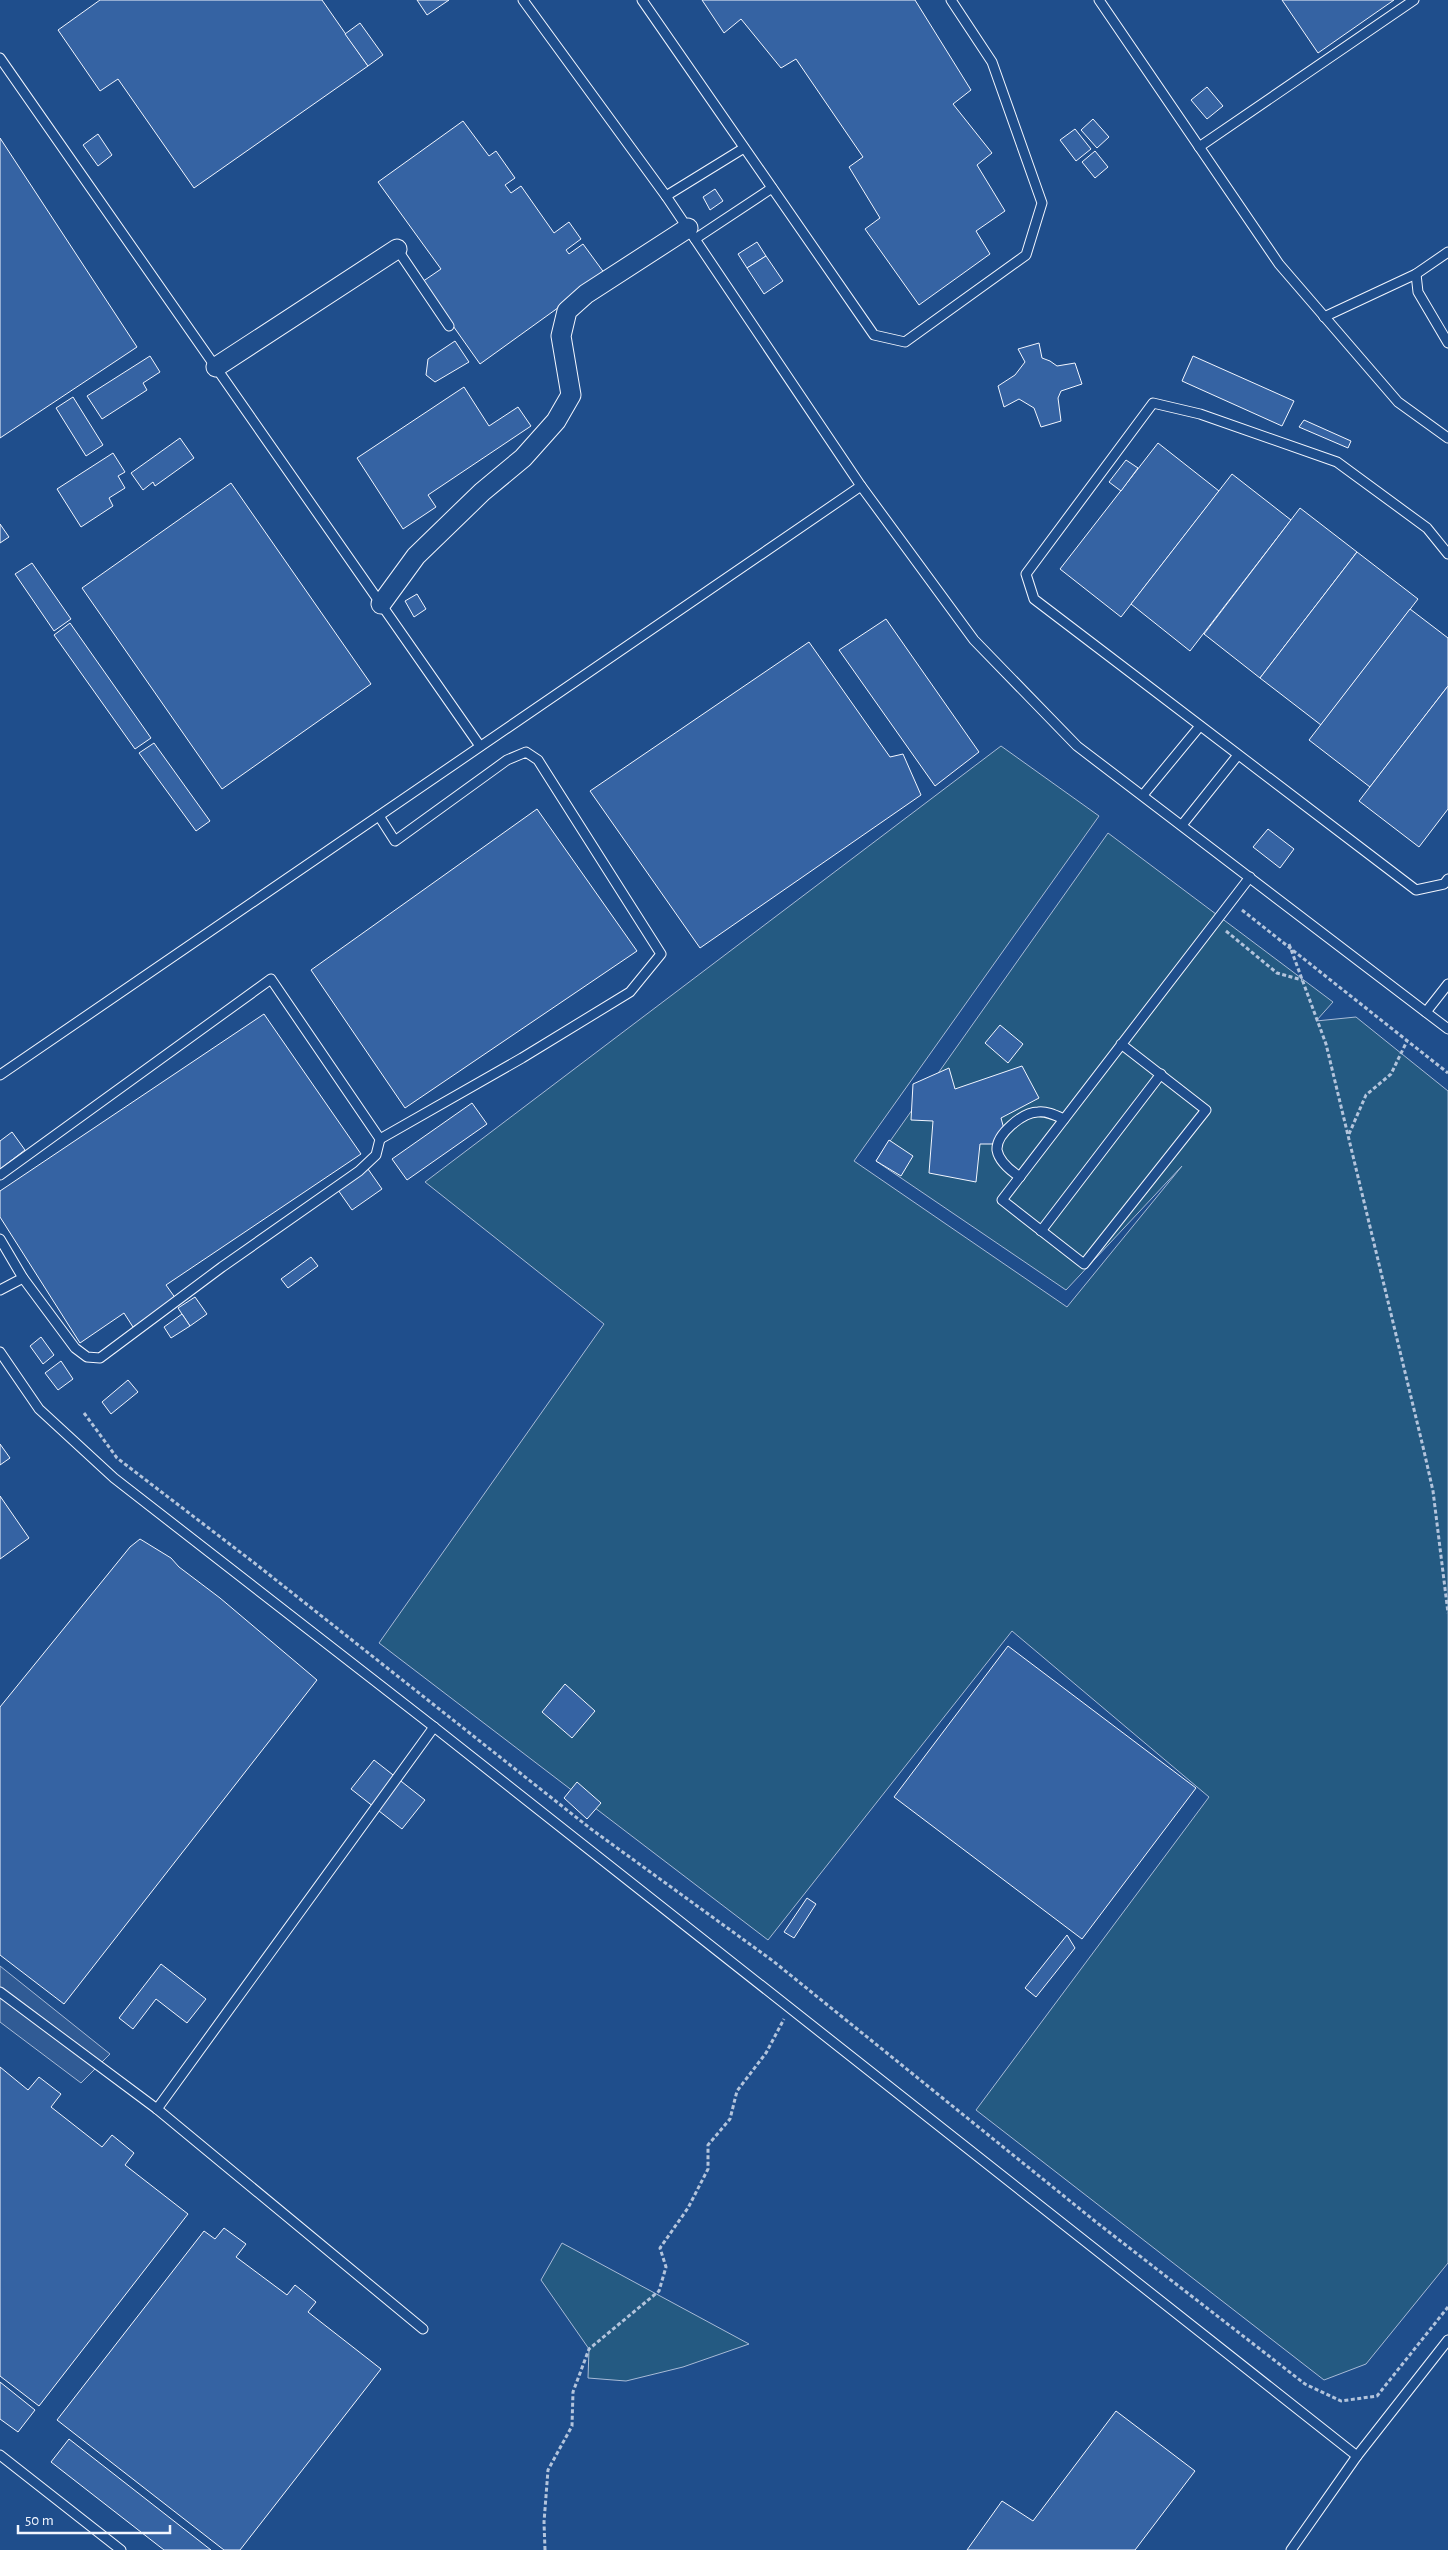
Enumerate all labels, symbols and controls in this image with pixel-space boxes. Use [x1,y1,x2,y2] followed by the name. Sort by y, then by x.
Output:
[18,2502,170,2534] scale bar
[25,2513,54,2528] text: 50 m

